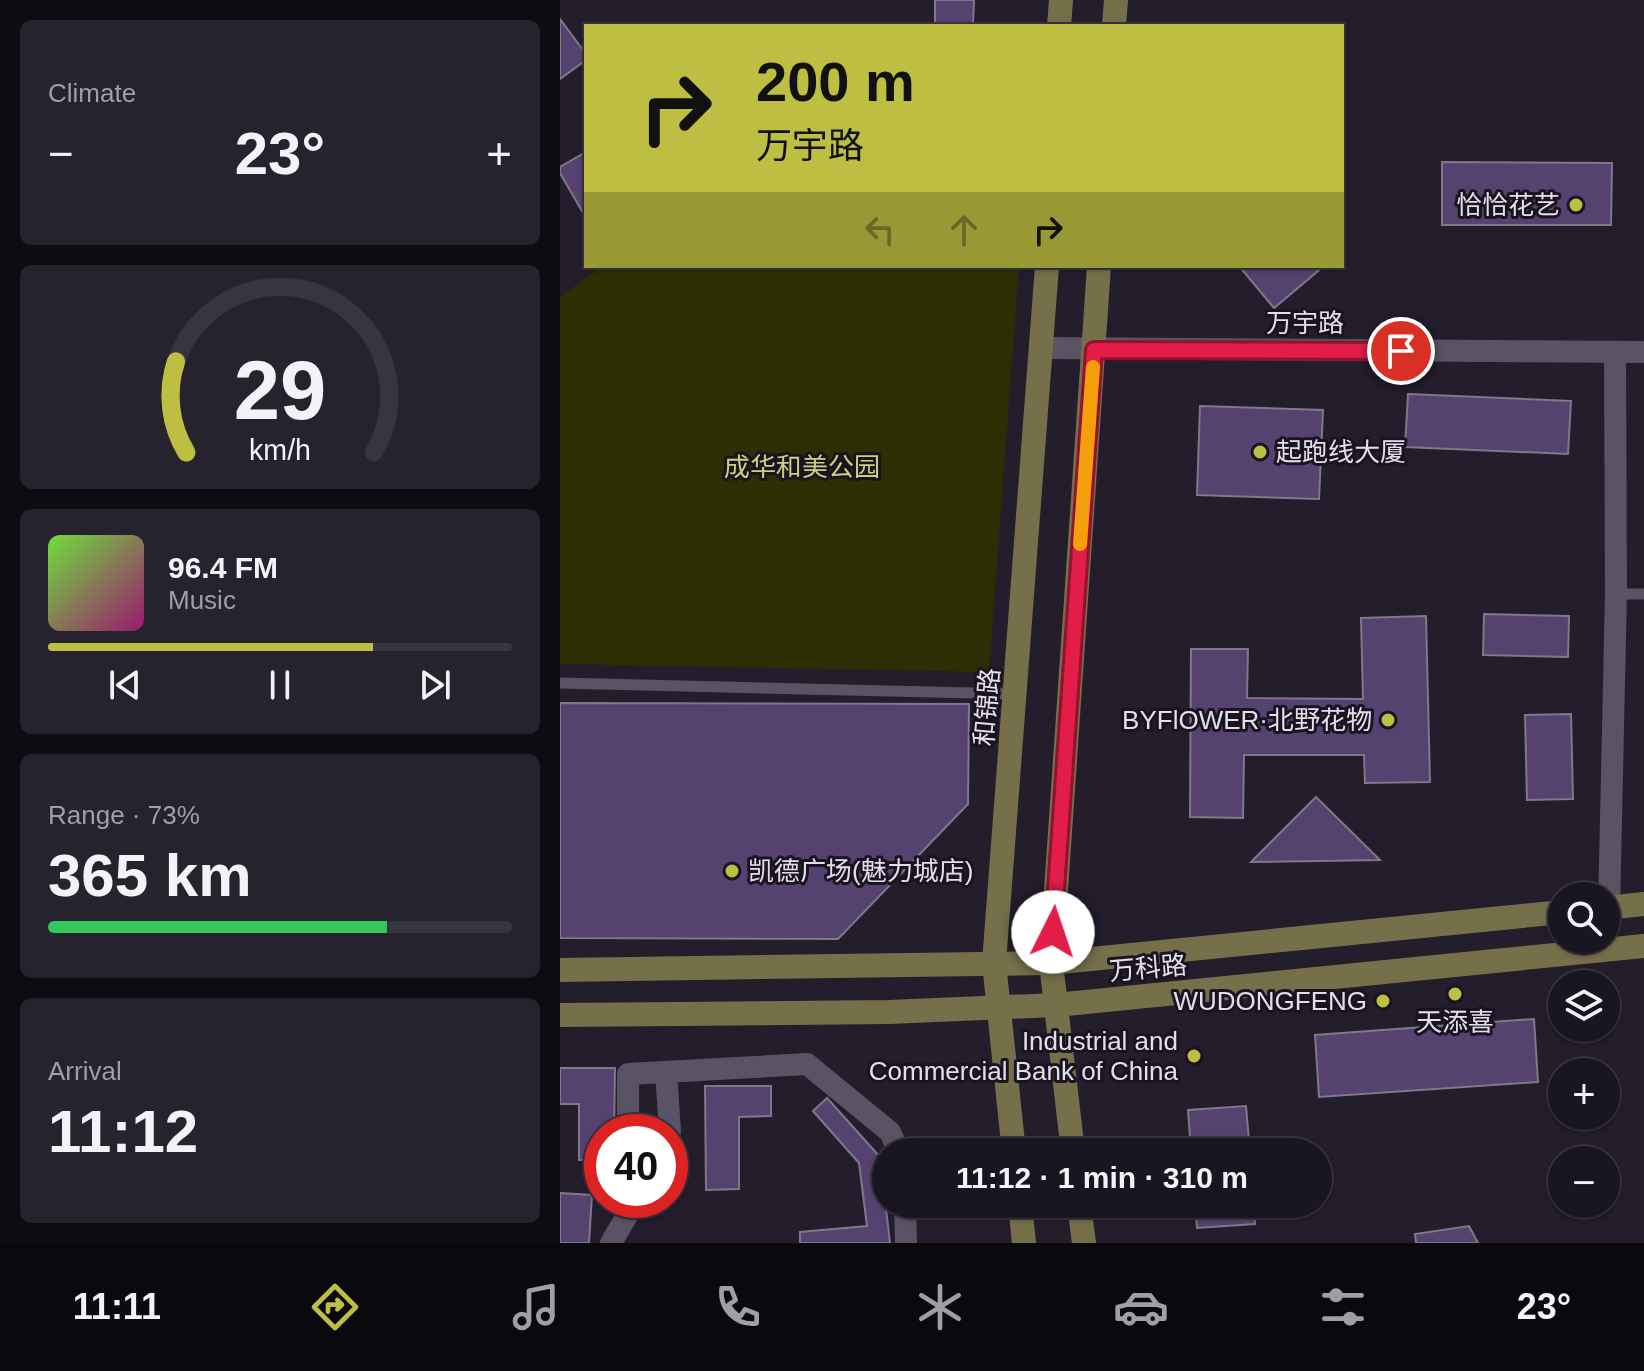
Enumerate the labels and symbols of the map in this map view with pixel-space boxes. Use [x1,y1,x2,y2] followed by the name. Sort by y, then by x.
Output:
[1456,190,1560,220] place label: 恰恰花艺
[1567,196,1585,214] marker: 恰恰花艺
[1266,308,1344,338] street label: 万宇路
[1367,317,1435,385] pin
[1276,437,1406,467] place label: 起跑线大厦
[1251,443,1269,461] marker: 起跑线大厦
[724,452,880,482] park label: 成华和美公园
[969,667,1005,747] street label: 和锦路
[1122,705,1372,735] place label: BYFlOWER·北野花物
[1379,711,1397,729] marker: BYFlOWER·北野花物
[748,856,973,886] place label: 凯德广场(魅力城店)
[723,862,741,880] marker: 凯德广场(魅力城店)
[1011,890,1095,974] position arrow
[1108,950,1188,986] street label: 万科路
[1446,985,1464,1003] marker: 天添喜
[1173,986,1367,1016] place label: WUDONGFENG
[1374,992,1392,1010] marker: WUDONGFENG
[1416,1007,1494,1037] place label: 天添喜
[869,1026,1179,1086] place label: Industrial and Commercial Bank of China
[1185,1047,1203,1065] marker: Industrial and Commercial Bank of China
[584,1114,688,1218] speed limit sign: 40

